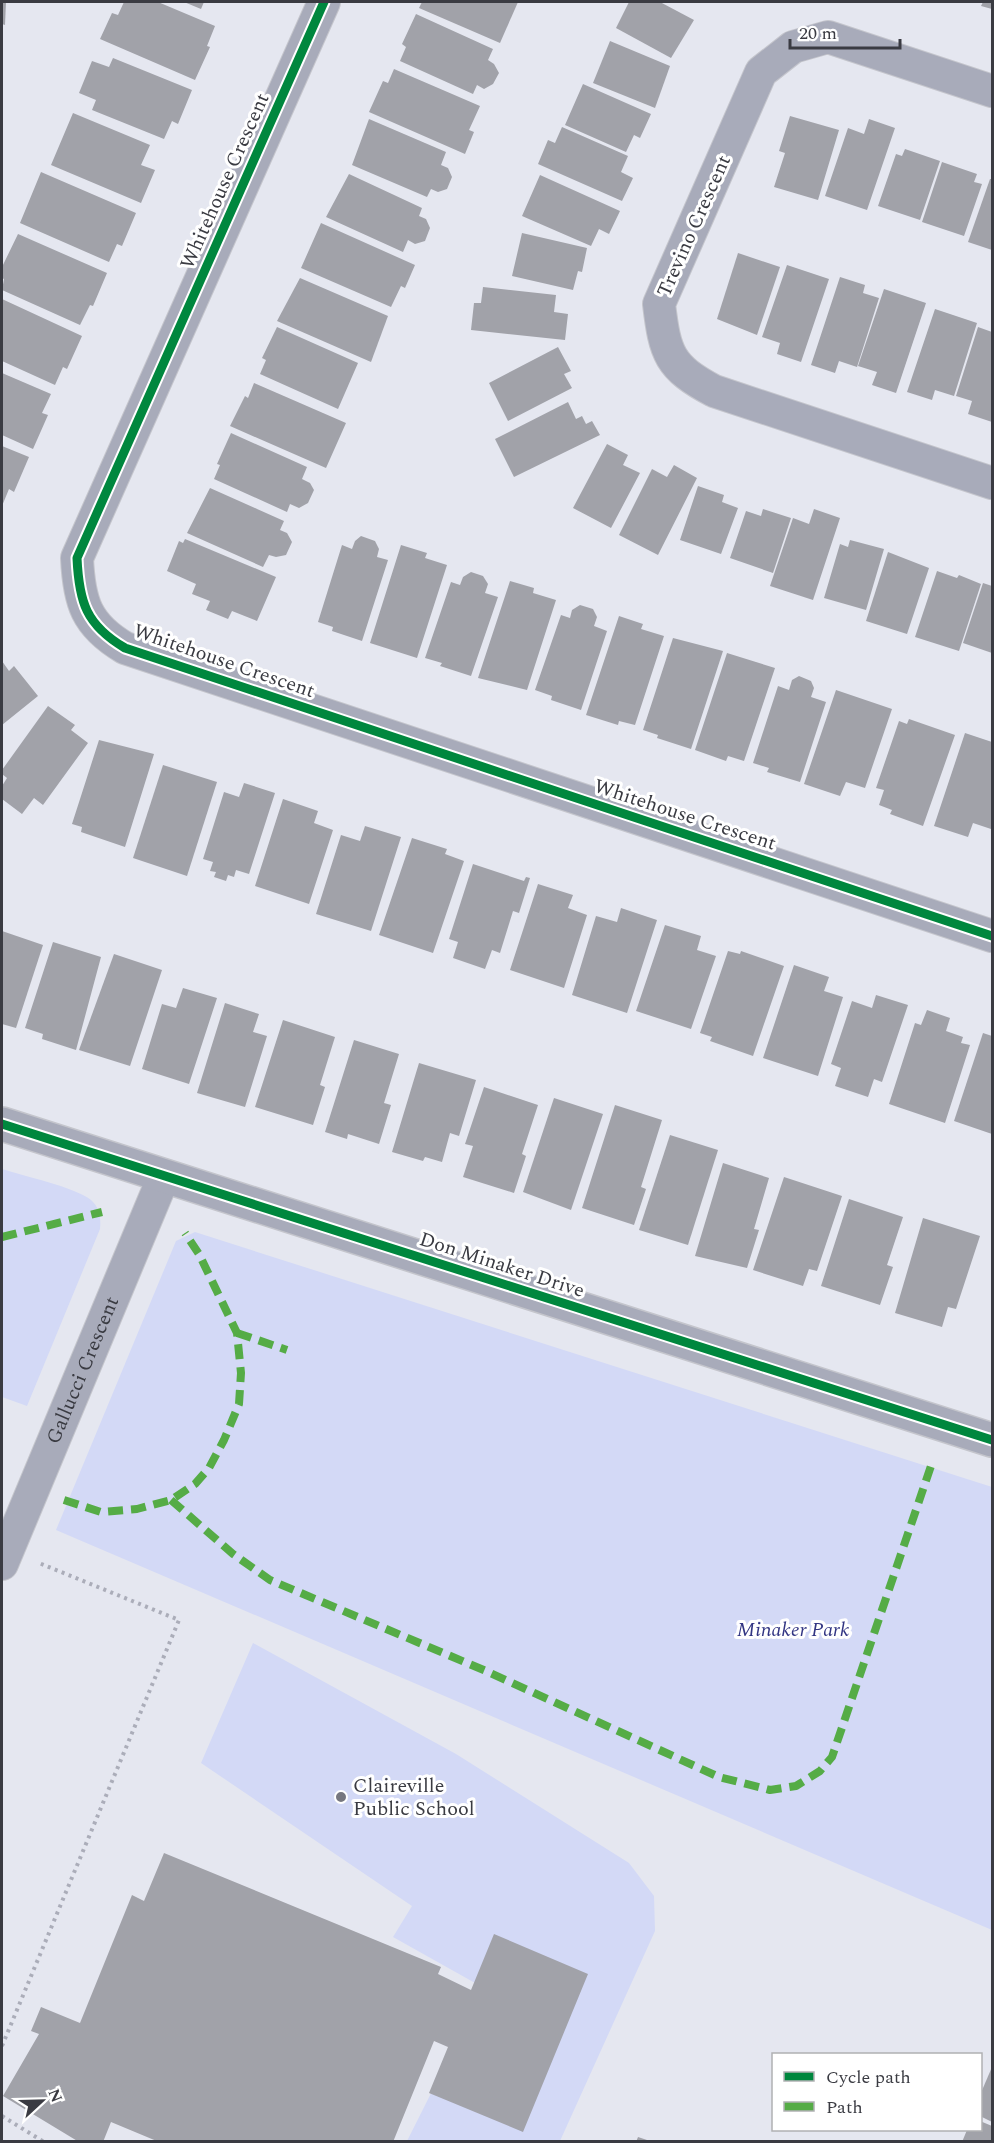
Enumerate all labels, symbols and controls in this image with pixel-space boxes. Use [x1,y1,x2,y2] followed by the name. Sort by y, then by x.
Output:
[790,12,900,50] scale bar
[799,20,837,47] text: 20 m
[173,88,277,274] street label: Whitehouse Crescent
[649,150,739,302] street label: Trevino Crescent
[129,616,319,706] street label: Whitehouse Crescent
[590,771,780,859] street label: Whitehouse Crescent
[416,1224,588,1306] street label: Don Minaker Drive
[39,1292,127,1449] street label: Gallucci Crescent
[737,1615,850,1645] park label: Minaker Park
[353,1771,475,1824] place label: Claireville Public School
[334,1790,348,1804] marker: Claireville Public School
[772,2053,982,2131] legend
[826,2064,911,2091] text: Cycle path
[12,2071,72,2131] north arrow
[41,2085,69,2106] text: N
[826,2094,863,2121] text: Path

